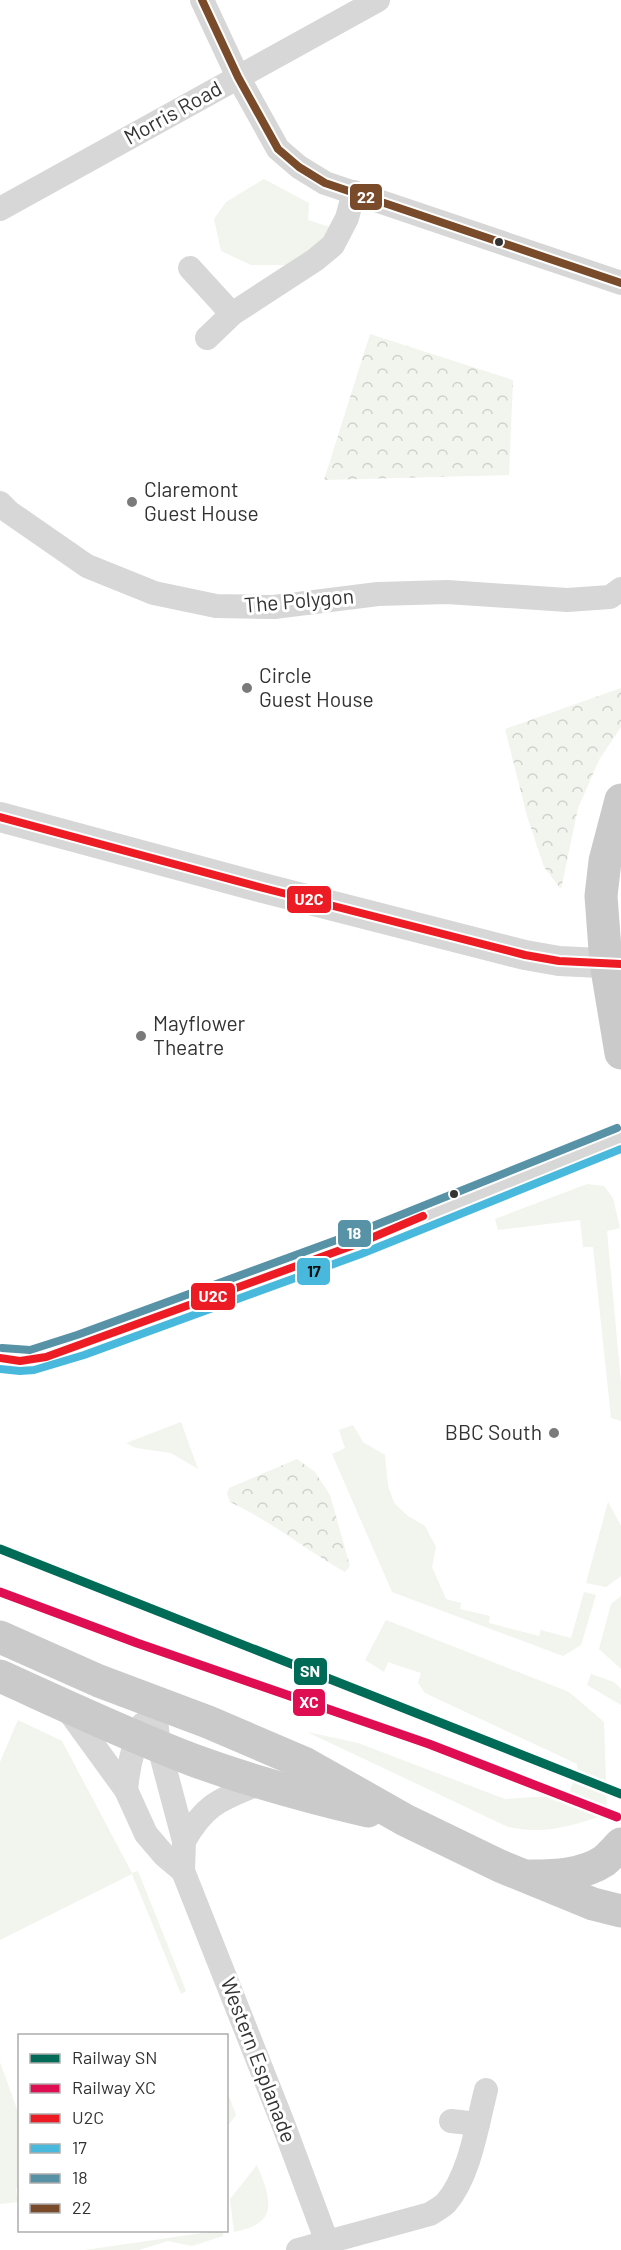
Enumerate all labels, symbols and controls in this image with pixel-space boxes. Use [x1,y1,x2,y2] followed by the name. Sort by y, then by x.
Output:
[119,75,225,149] street label: Morris Road
[349,183,383,211] line badge: 22
[357,187,375,206] text: 22
[493,236,505,248] unlabelled marker
[144,476,259,525] place label: Claremont Guest House
[125,495,139,509] marker: Claremont Guest House
[243,582,355,617] street label: The Polygon
[259,662,374,711] place label: Circle Guest House
[240,681,254,695] marker: Circle Guest House
[286,885,332,914] line badge: U2C
[295,889,324,908] text: U2C
[153,1010,246,1059] place label: Mayflower Theatre
[134,1029,148,1043] marker: Mayflower Theatre
[448,1188,460,1200] unlabelled marker
[337,1219,372,1248] line badge: 18
[347,1223,361,1242] text: 18
[296,1257,331,1286] line badge: 17
[307,1261,321,1280] text: 17
[190,1282,236,1311] line badge: U2C
[199,1286,228,1305] text: U2C
[445,1419,542,1444] place label: BBC South
[547,1426,561,1440] marker: BBC South
[293,1657,328,1686] line badge: SN
[300,1661,320,1680] text: SN
[292,1688,326,1717] line badge: XC
[299,1692,319,1711] text: XC
[216,1973,302,2146] street label: Western Esplanade
[18,2034,228,2232] legend
[72,2046,157,2068] text: Railway SN
[72,2076,156,2098] text: Railway XC
[72,2106,104,2128] text: U2C
[72,2136,87,2158] text: 17
[72,2166,88,2188] text: 18
[72,2196,91,2218] text: 22

